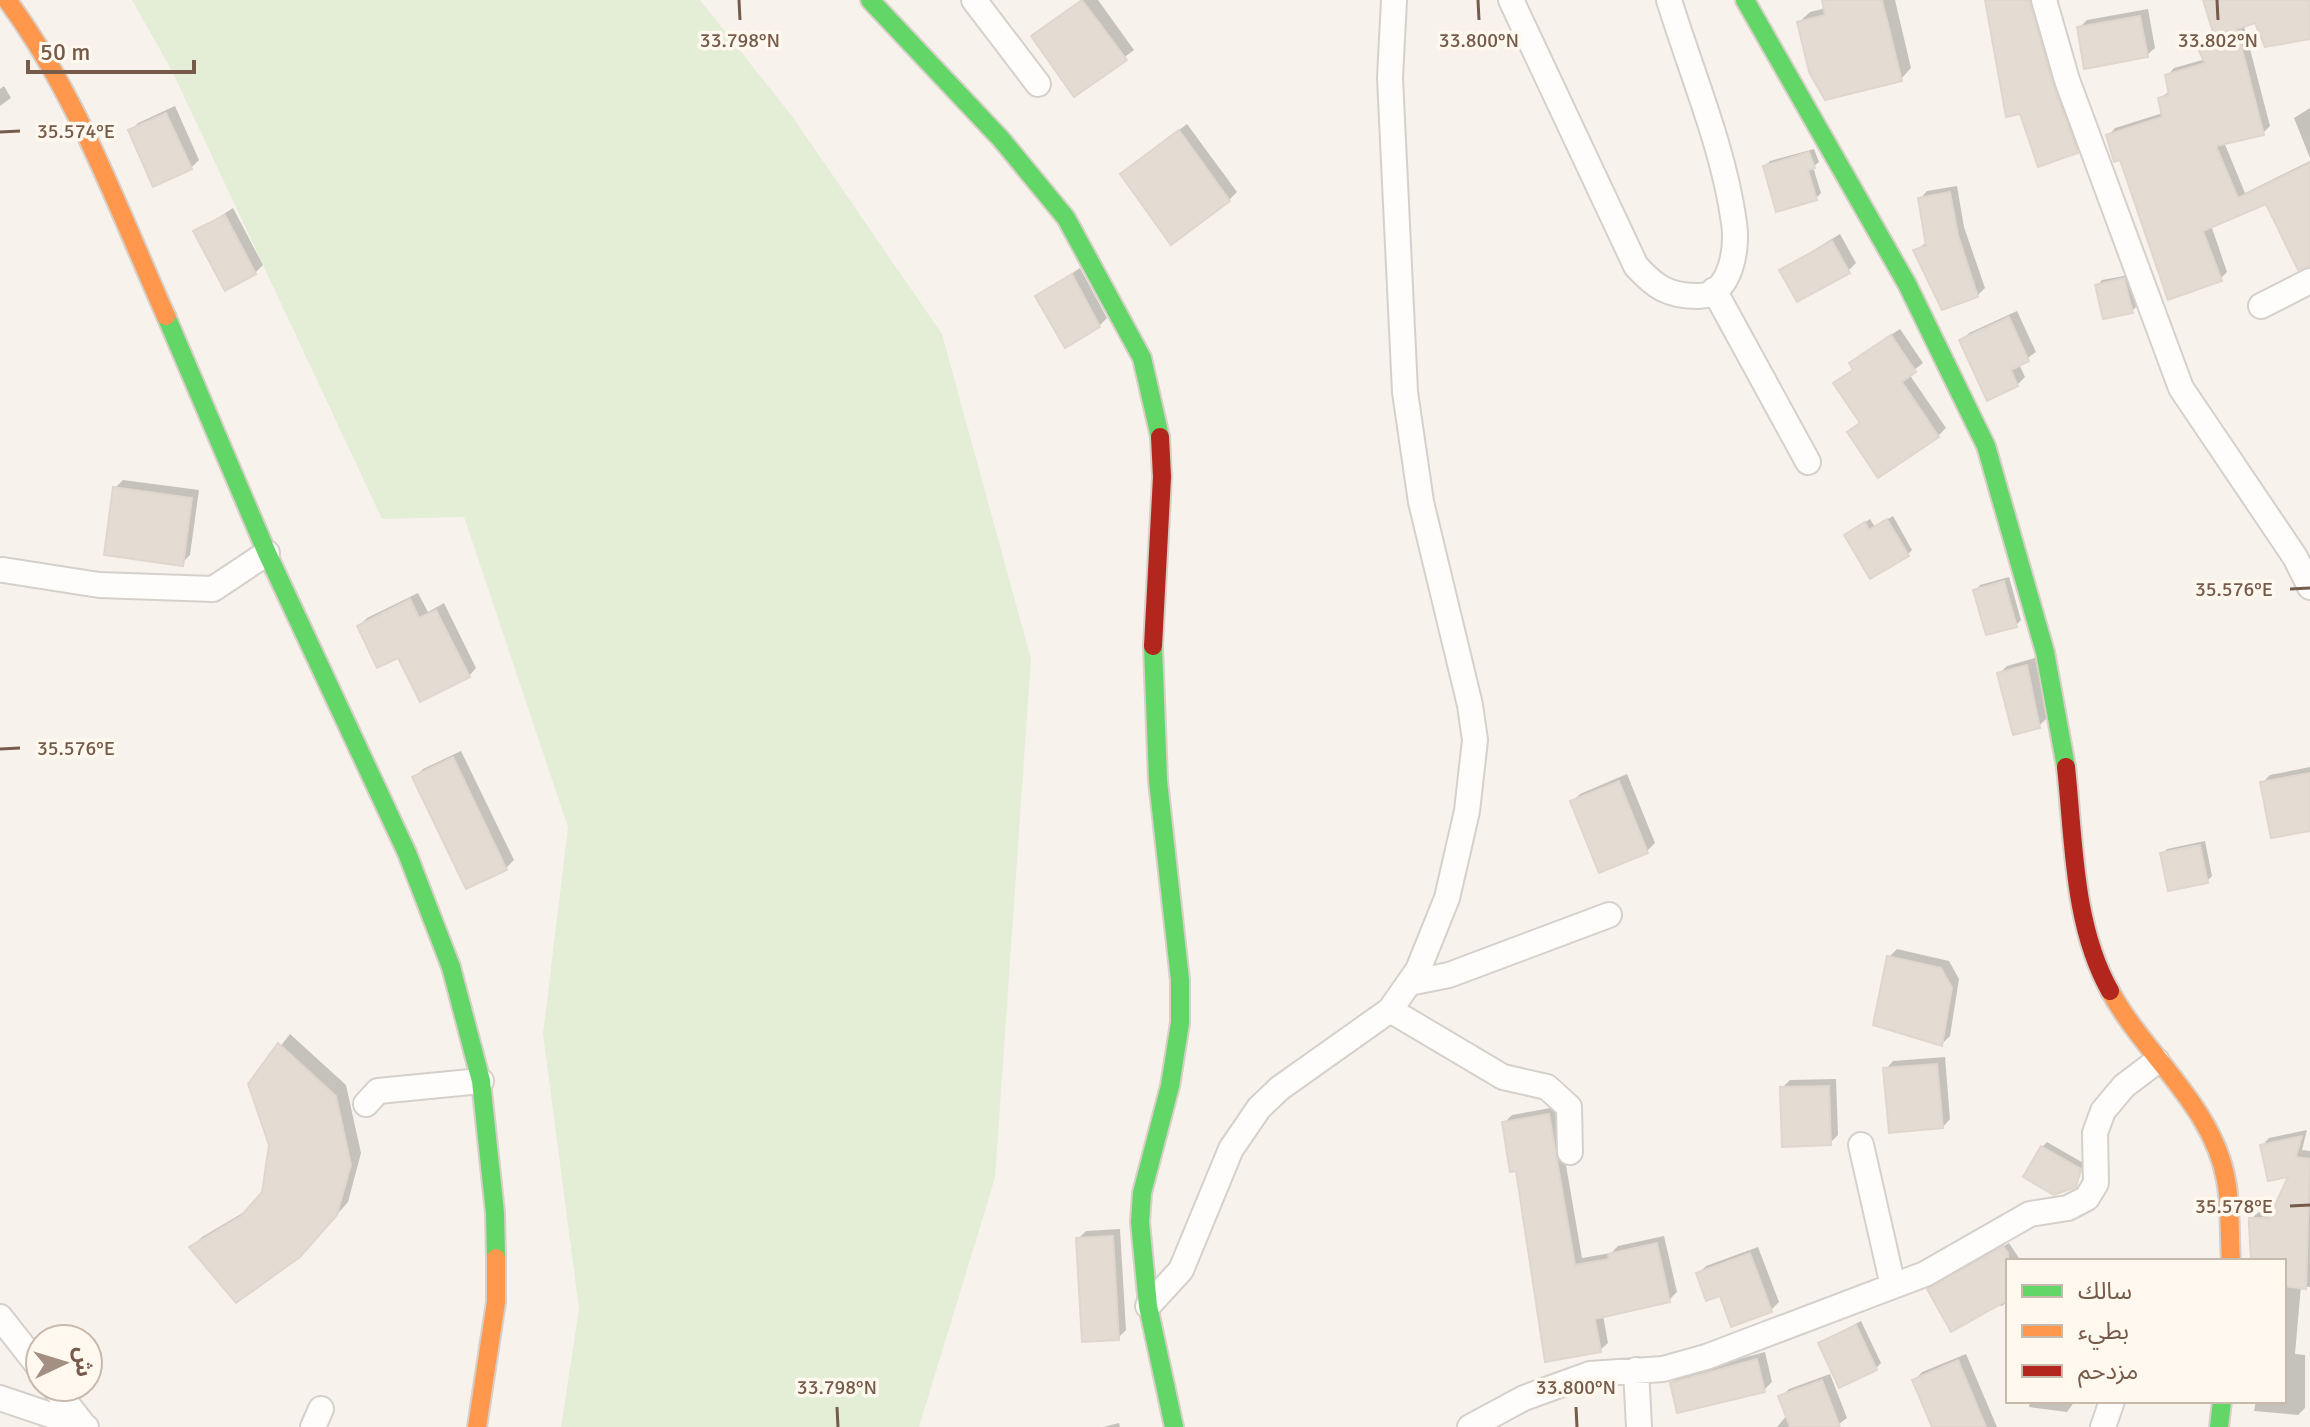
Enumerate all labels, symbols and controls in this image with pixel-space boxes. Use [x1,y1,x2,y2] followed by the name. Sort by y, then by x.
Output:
[28,24,194,74] scale bar
[700,28,780,53] text: 33.798°N
[1439,28,1519,53] text: 33.800°N
[2178,28,2258,53] text: 33.802°N
[40,37,90,67] text: 50 m
[37,119,115,144] text: 35.574°E
[2195,577,2273,602] text: 35.576°E
[37,736,115,761] text: 35.576°E
[2195,1194,2273,1219] text: 35.578°E
[2006,1259,2286,1403] legend
[2078,1276,2132,1306] text: سالك
[2078,1316,2129,1350] text: بطيء
[24,1323,104,1403] north arrow
[69,1346,98,1378] text: ش
[2078,1356,2138,1388] text: مزدحم
[797,1375,877,1400] text: 33.798°N
[1536,1375,1616,1400] text: 33.800°N

